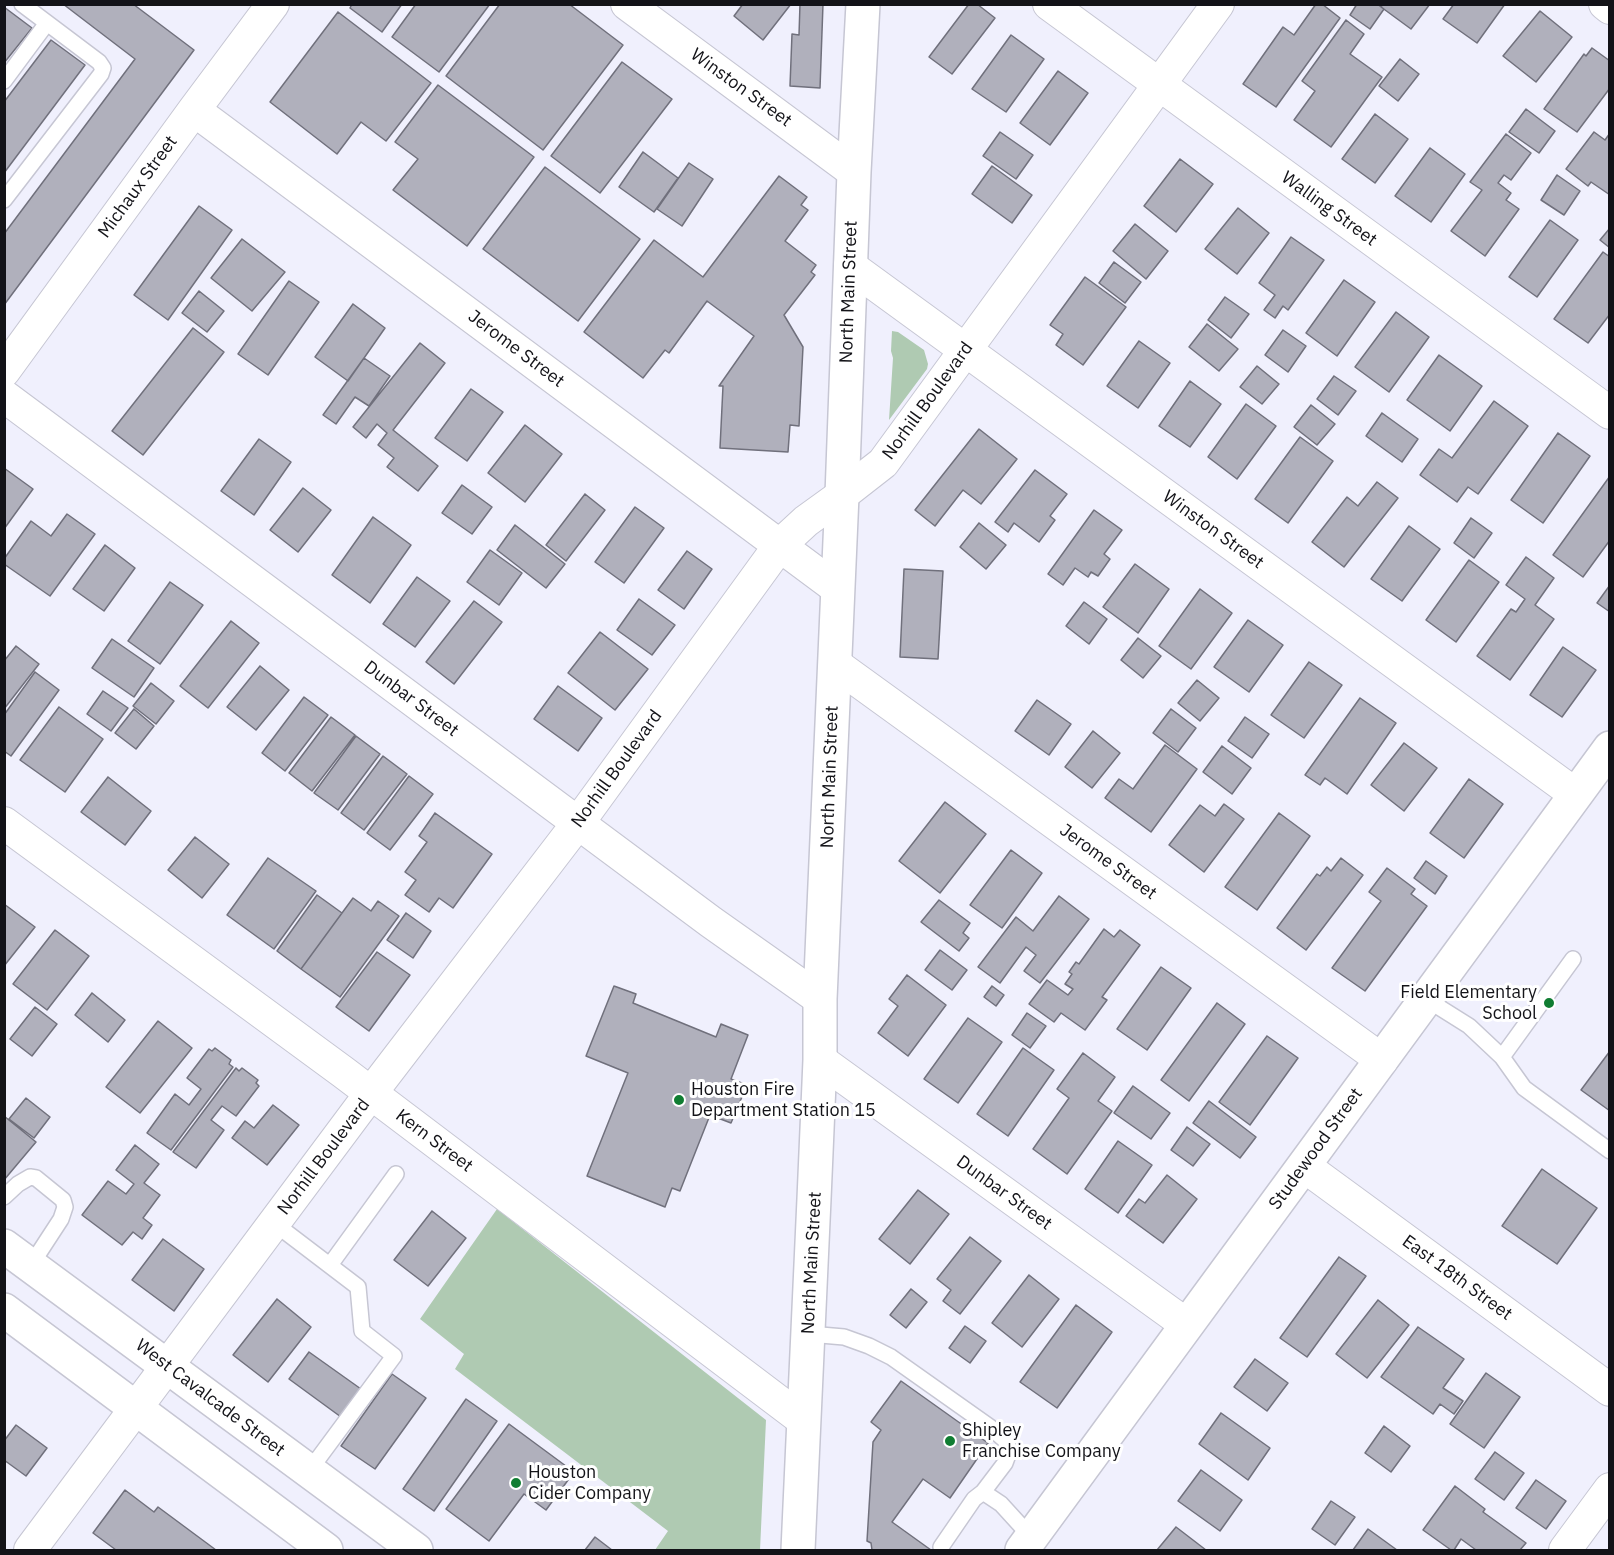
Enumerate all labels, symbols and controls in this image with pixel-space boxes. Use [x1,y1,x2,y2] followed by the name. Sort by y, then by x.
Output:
[686,44,796,132] street label: Winston Street
[94,132,182,242] street label: Michaux Street
[1277,167,1381,251] street label: Walling Street
[836,220,862,364] street label: North Main Street
[464,306,568,392] street label: Jerome Street
[878,338,978,464] street label: Norhill Boulevard
[1158,486,1268,574] street label: Winston Street
[359,656,463,742] street label: Dunbar Street
[817,705,843,849] street label: North Main Street
[567,706,667,832] street label: Norhill Boulevard
[1055,820,1161,904] street label: Jerome Street
[1400,982,1537,1024] place label: Field Elementary School
[1542,996,1556,1010] marker: Field Elementary School
[691,1079,876,1122] place label: Houston Fire Department Station 15
[1265,1084,1367,1214] street label: Studewood Street
[672,1093,686,1107] marker: Houston Fire Department Station 15
[273,1095,375,1219] street label: Norhill Boulevard
[391,1105,477,1177] street label: Kern Street
[952,1151,1056,1235] street label: Dunbar Street
[797,1191,827,1335] street label: North Main Street
[1398,1231,1516,1325] street label: East 18th Street
[131,1335,289,1461] street label: West Cavalcade Street
[962,1420,1121,1462] place label: Shipley Franchise Company
[943,1434,957,1448] marker: Shipley Franchise Company
[528,1462,651,1504] place label: Houston Cider Company
[509,1476,523,1490] marker: Houston Cider Company

